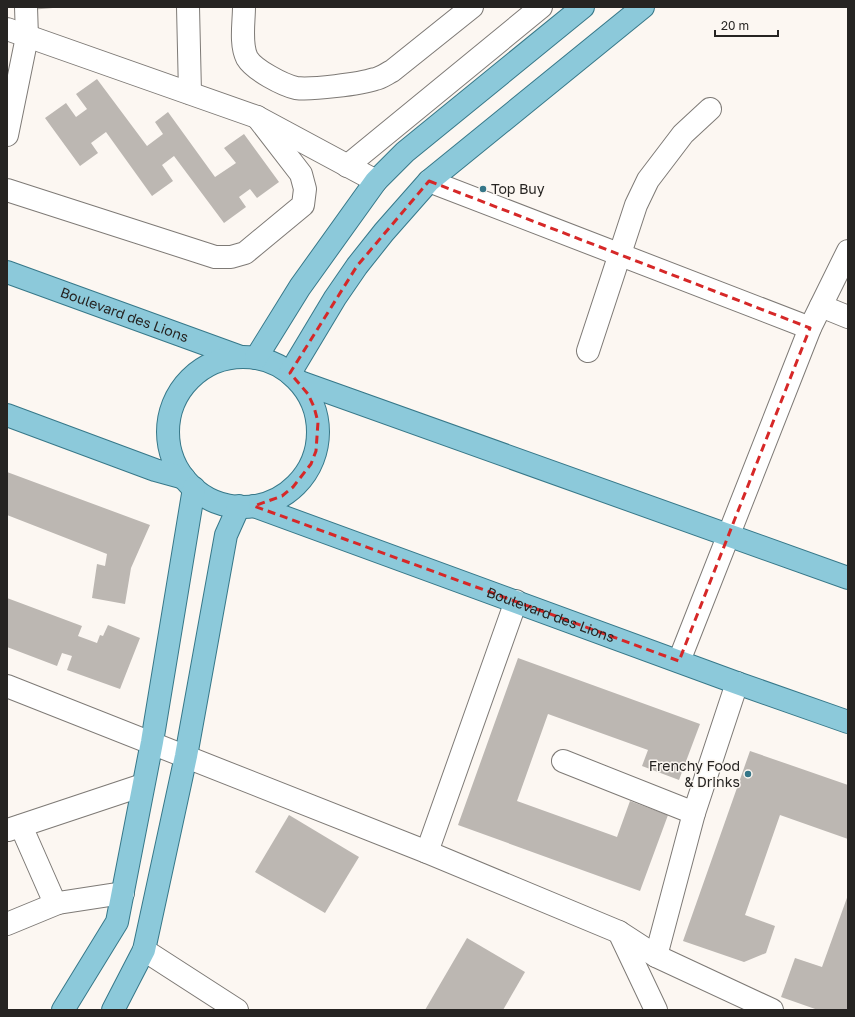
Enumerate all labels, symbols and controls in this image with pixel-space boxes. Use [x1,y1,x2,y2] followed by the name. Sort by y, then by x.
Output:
[715,12,778,38] scale bar
[721,18,749,33] text: 20 m
[491,180,545,197] place label: Top Buy
[478,184,488,194] marker: Top Buy
[58,283,191,345] street label: Boulevard des Lions
[485,583,617,645] street label: Boulevard des Lions
[649,757,740,790] place label: Frenchy Food & Drinks
[743,769,753,779] marker: Frenchy Food & Drinks

